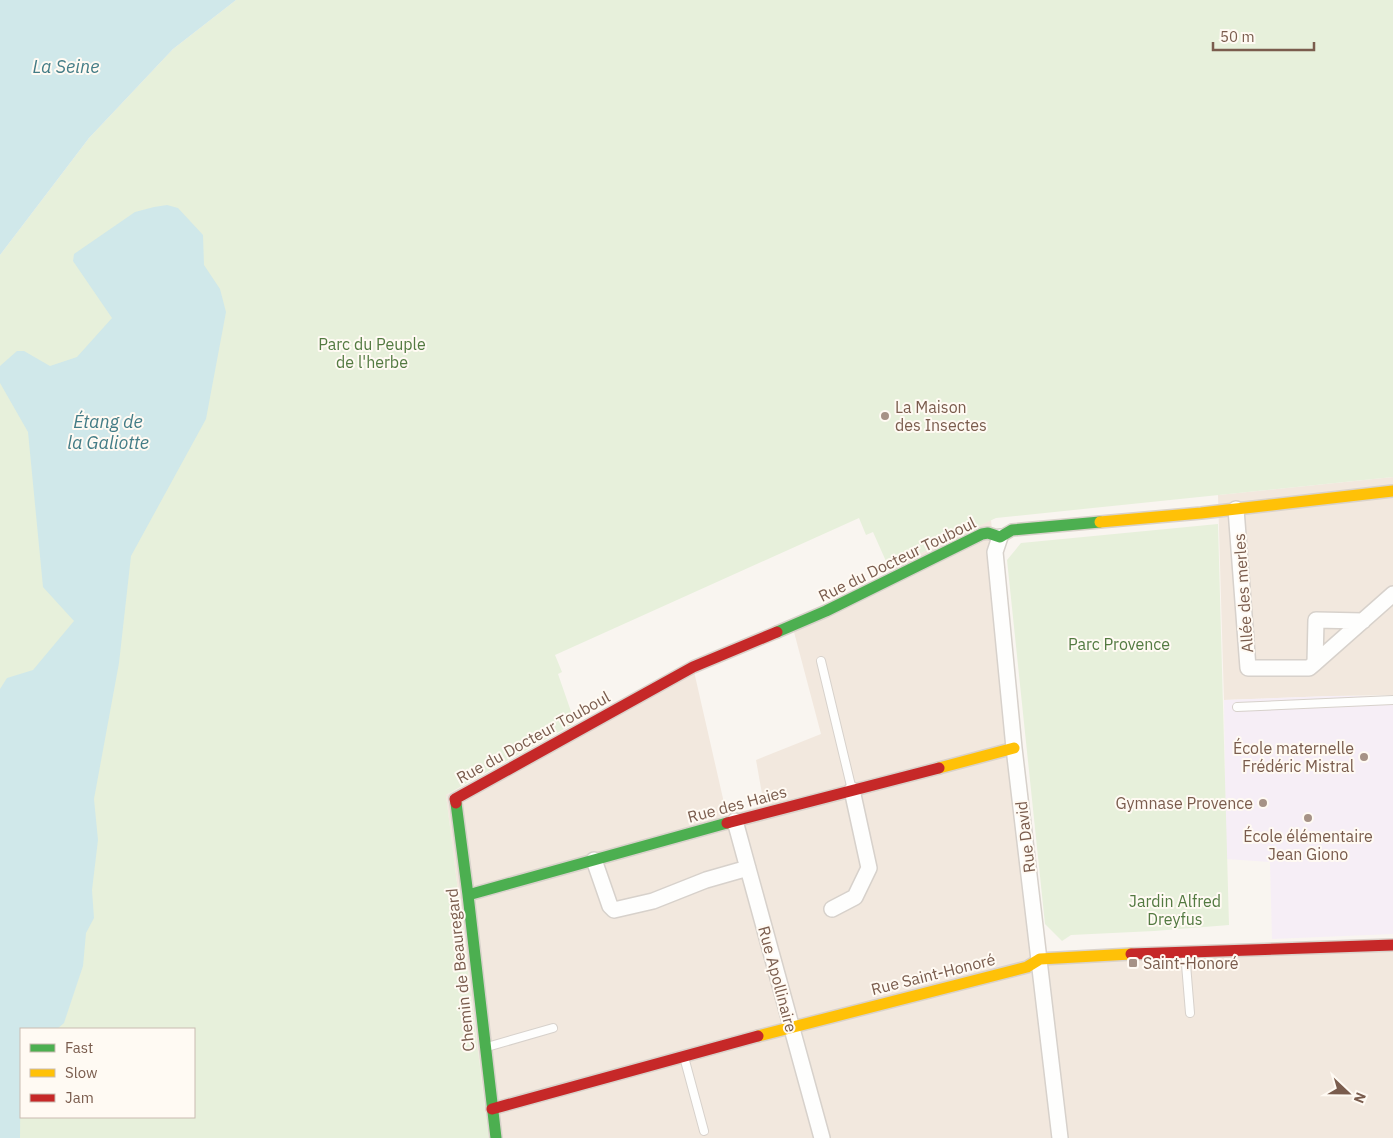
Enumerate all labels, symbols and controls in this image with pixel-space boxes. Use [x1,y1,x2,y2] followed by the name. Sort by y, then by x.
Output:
[1213,20,1314,52] scale bar
[1220,27,1255,46] text: 50 m
[33,55,99,78] water label: La Seine
[318,334,426,372] park label: Parc du Peuple de l'herbe
[895,397,987,435] place label: La Maison des Insectes
[67,410,149,454] water label: Étang de la Galiotte
[879,410,891,422] marker: La Maison des Insectes
[815,512,979,606] street label: Rue du Docteur Touboul
[1229,533,1257,653] street label: Allée des merles
[1068,634,1170,654] park label: Parc Provence
[453,686,613,788] street label: Rue du Docteur Touboul
[1233,737,1354,776] place label: École maternelle Frédéric Mistral
[1358,751,1370,763] marker: École maternelle Frédéric Mistral
[685,781,789,827] street label: Rue des Haies
[1115,793,1253,813] place label: Gymnase Provence
[1257,797,1269,809] marker: Gymnase Provence
[1011,800,1039,874] street label: Rue David
[1302,812,1314,824] marker: École élémentaire Jean Giono
[1243,825,1373,864] place label: École élémentaire Jean Giono
[441,887,479,1053] street label: Chemin de Beauregard
[1129,891,1221,929] park label: Jardin Alfred Dreyfus
[754,924,802,1035] street label: Rue Apollinaire
[869,949,997,999] street label: Rue Saint-Honoré
[1143,953,1239,973] place label: Saint-Honoré
[1127,957,1139,969] marker: Saint-Honoré
[20,1028,195,1118] legend
[65,1038,93,1057] text: Fast
[65,1063,98,1082] text: Slow
[1323,1068,1373,1118] north arrow
[65,1088,94,1107] text: Jam
[1350,1090,1370,1106] text: N

